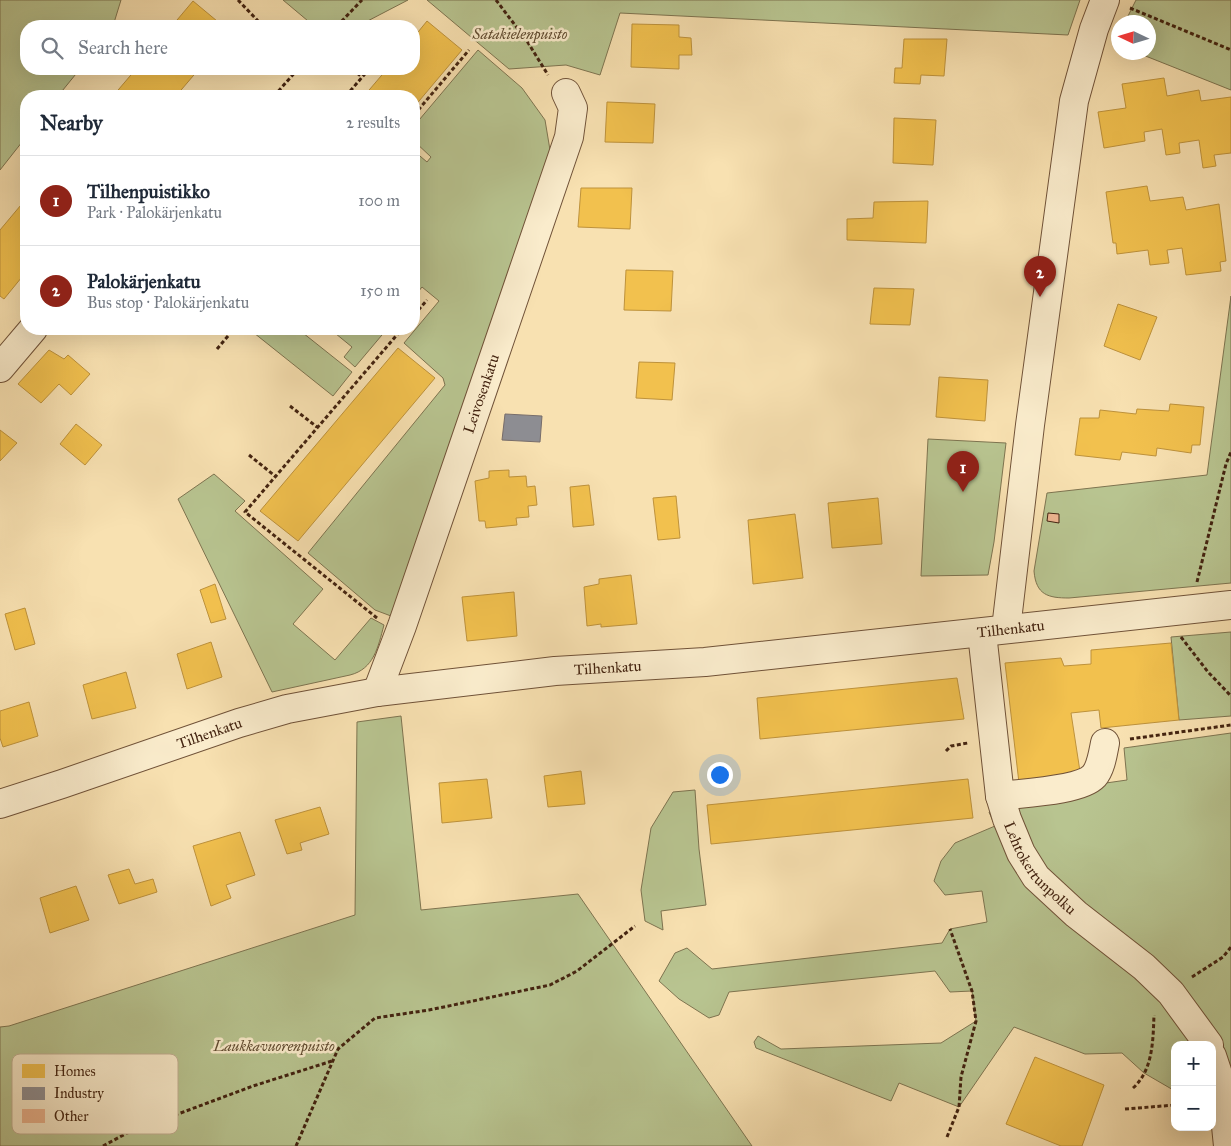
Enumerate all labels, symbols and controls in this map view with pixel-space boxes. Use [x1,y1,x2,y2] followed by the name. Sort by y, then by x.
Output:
[1111,15,1156,60] north arrow
[20,20,420,75] search box
[472,25,568,44] park label: Satakielenpuisto
[38,34,66,62] icon: search
[78,36,168,59] text: Search here
[40,110,103,136] text: Nearby
[346,113,400,132] text: 2 results
[87,180,210,203] text: Tilhenpuistikko
[53,191,59,210] text: 1
[358,191,400,210] text: 100 m
[87,203,222,222] text: Park · Palokärjenkatu
[1024,256,1056,297] pin: 2
[87,270,201,293] text: Palokärjenkatu
[52,281,60,300] text: 2
[360,281,400,300] text: 150 m
[87,293,249,312] text: Bus stop · Palokärjenkatu
[459,352,503,436] street label: Leivosenkatu
[947,451,979,492] pin: 1
[976,616,1045,641] street label: Tilhenkatu
[573,657,642,679] street label: Tilhenkatu
[174,714,244,753] street label: Tilhenkatu
[707,762,733,788] your location
[1000,819,1080,918] street label: Lehtokertunpolku
[212,1037,335,1056] park label: Laukkavuorenpuisto
[1171,1041,1216,1131] map controls
[1171,1041,1216,1086] button: +
[12,1054,178,1134] legend
[54,1063,96,1080] text: Homes
[54,1085,104,1102] text: Industry
[1171,1086,1216,1131] button: −
[54,1108,89,1125] text: Other

